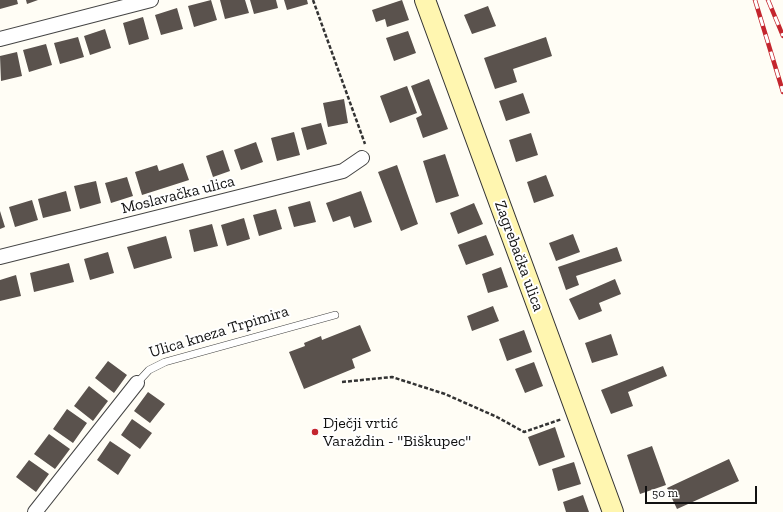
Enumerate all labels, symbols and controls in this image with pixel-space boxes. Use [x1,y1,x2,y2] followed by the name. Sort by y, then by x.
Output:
[119,172,237,218] street label: Moslavačka ulica
[490,198,548,314] street label: Zagrebačka ulica
[147,302,291,362] street label: Ulica kneza Trpimira
[323,413,471,451] place label: Dječji vrtić Varaždin - "Biškupec"
[310,427,320,437] marker: Dječji vrtić Varaždin - "Biškupec"
[647,478,759,504] scale bar
[652,486,678,500] text: 50 m

